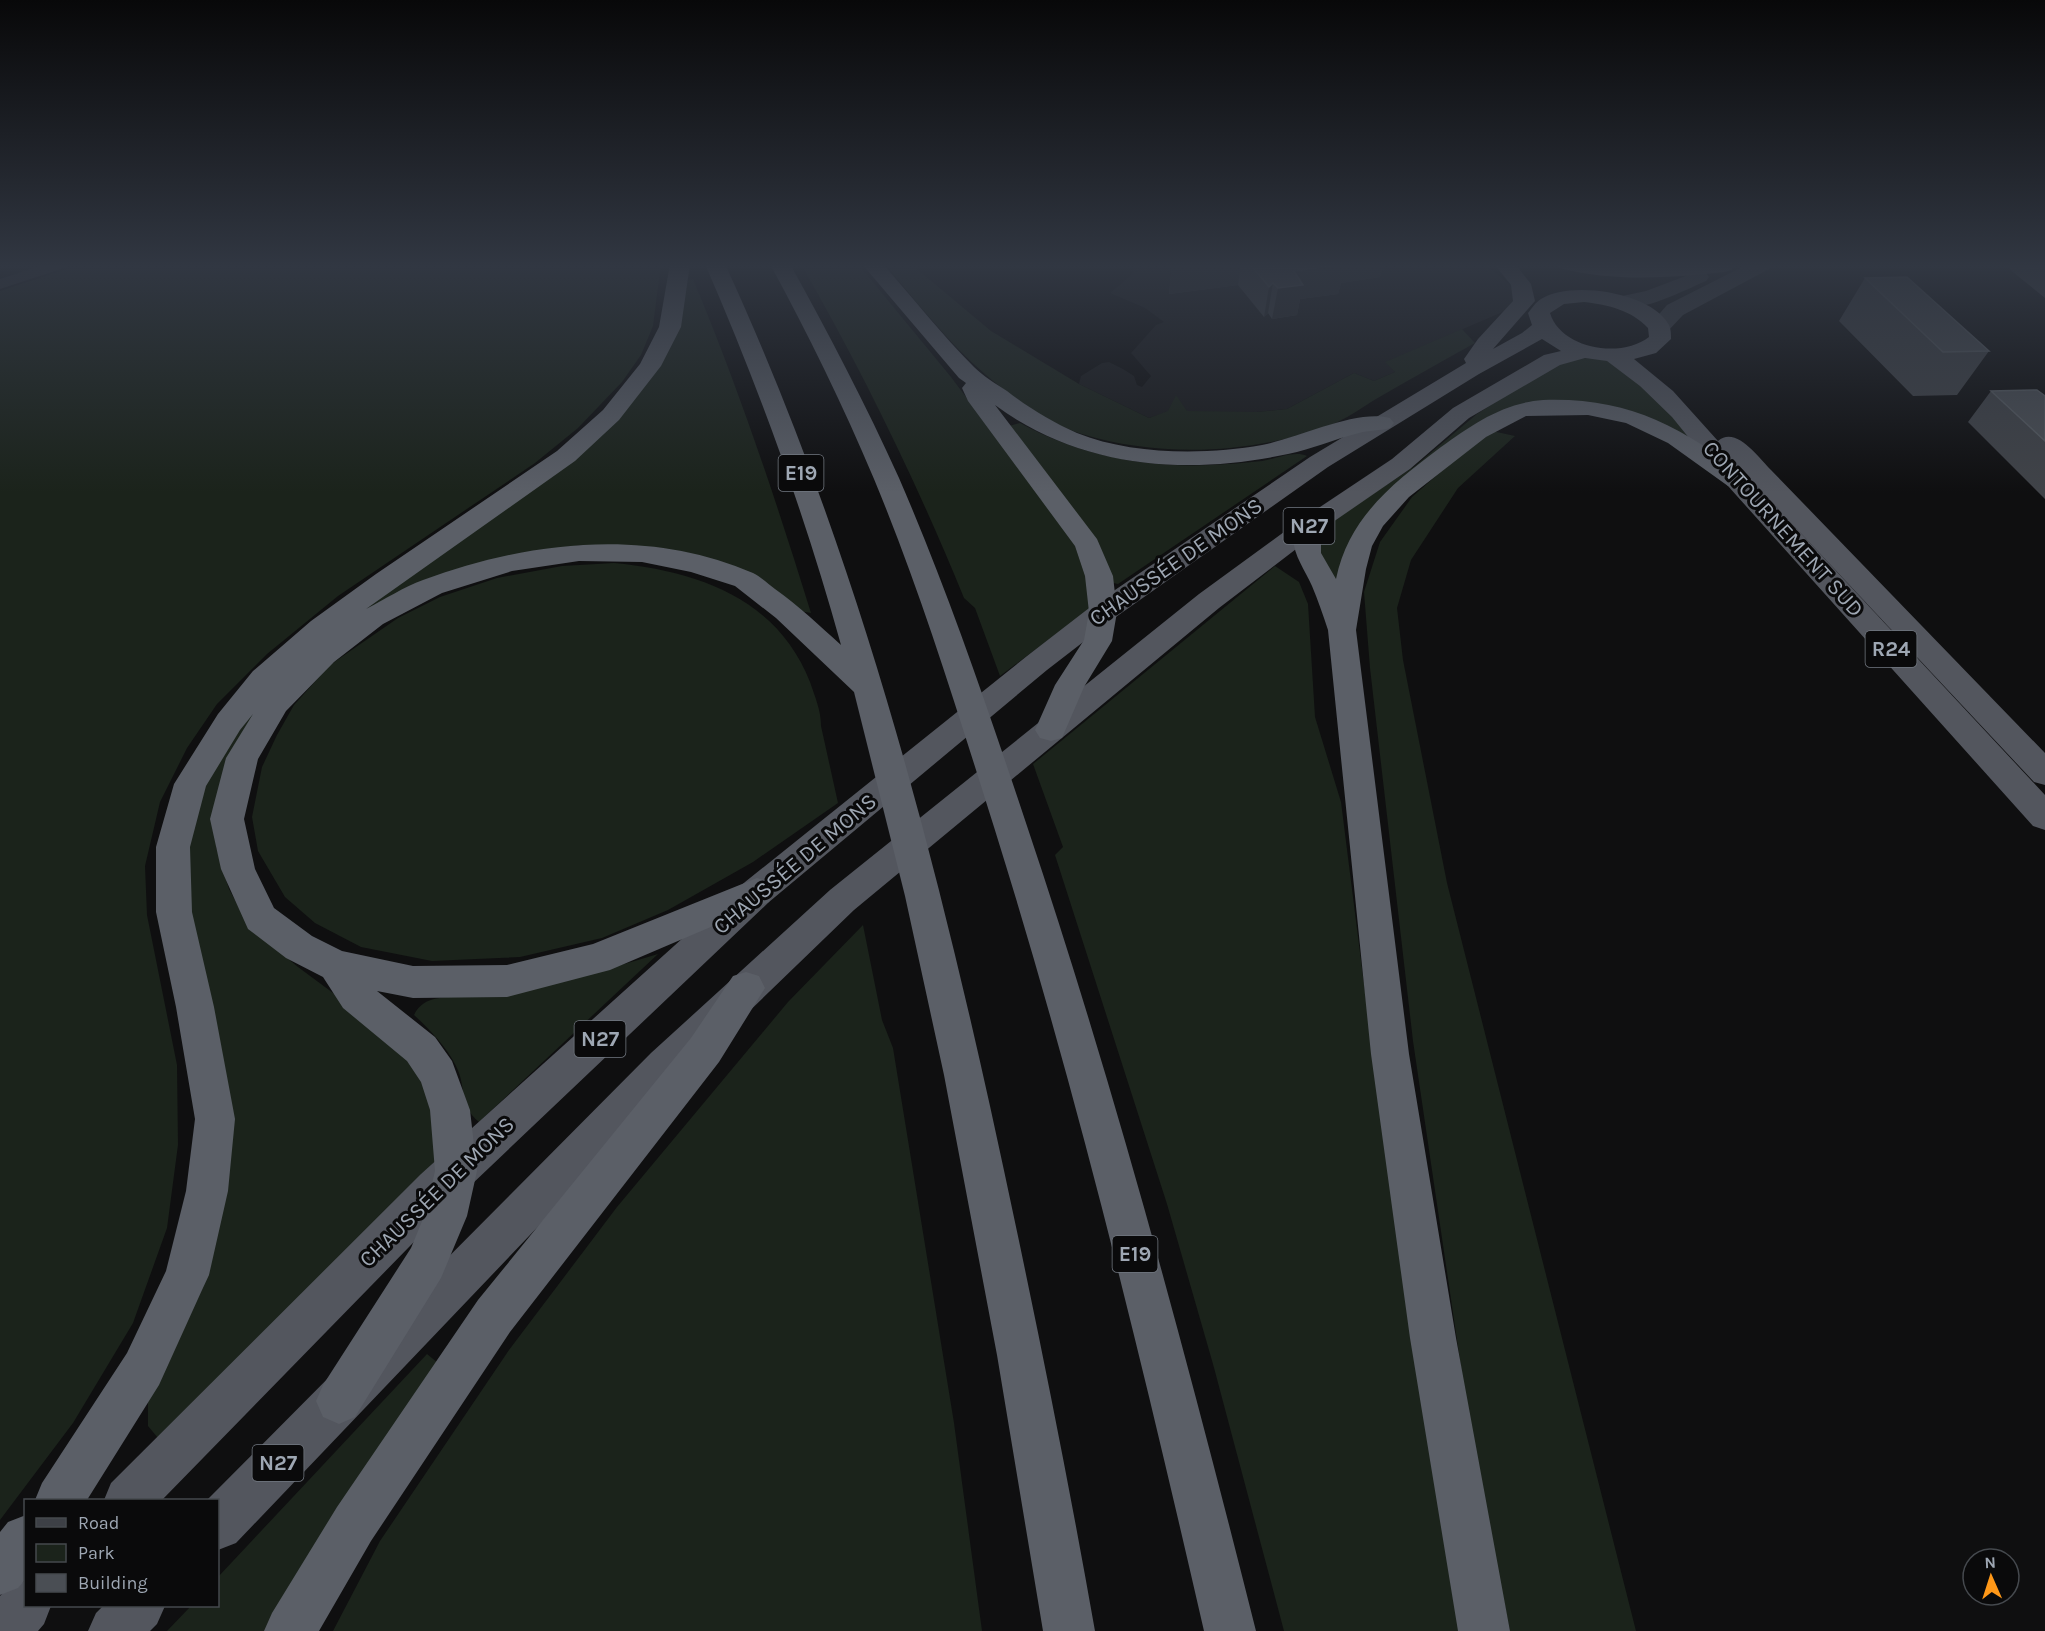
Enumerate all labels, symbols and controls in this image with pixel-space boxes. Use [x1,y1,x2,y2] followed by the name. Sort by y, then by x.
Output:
[1697,436,1869,622] street label: CONTOURNEMENT SUD
[778,455,824,491] road number: E19
[1084,492,1267,631] street label: CHAUSSÉE DE MONS
[1284,508,1334,544] road number: N27
[1866,631,1916,667] road number: R24
[707,787,882,940] street label: CHAUSSÉE DE MONS
[574,1021,626,1057] road number: N27
[354,1111,520,1273] street label: CHAUSSÉE DE MONS
[1112,1236,1158,1272] road number: E19
[252,1445,304,1481] road number: N27
[24,1499,219,1607] legend
[78,1512,119,1534] text: Road
[78,1542,115,1564] text: Park
[1961,1547,2021,1607] north arrow
[1984,1553,1996,1572] text: N
[78,1572,148,1594] text: Building

